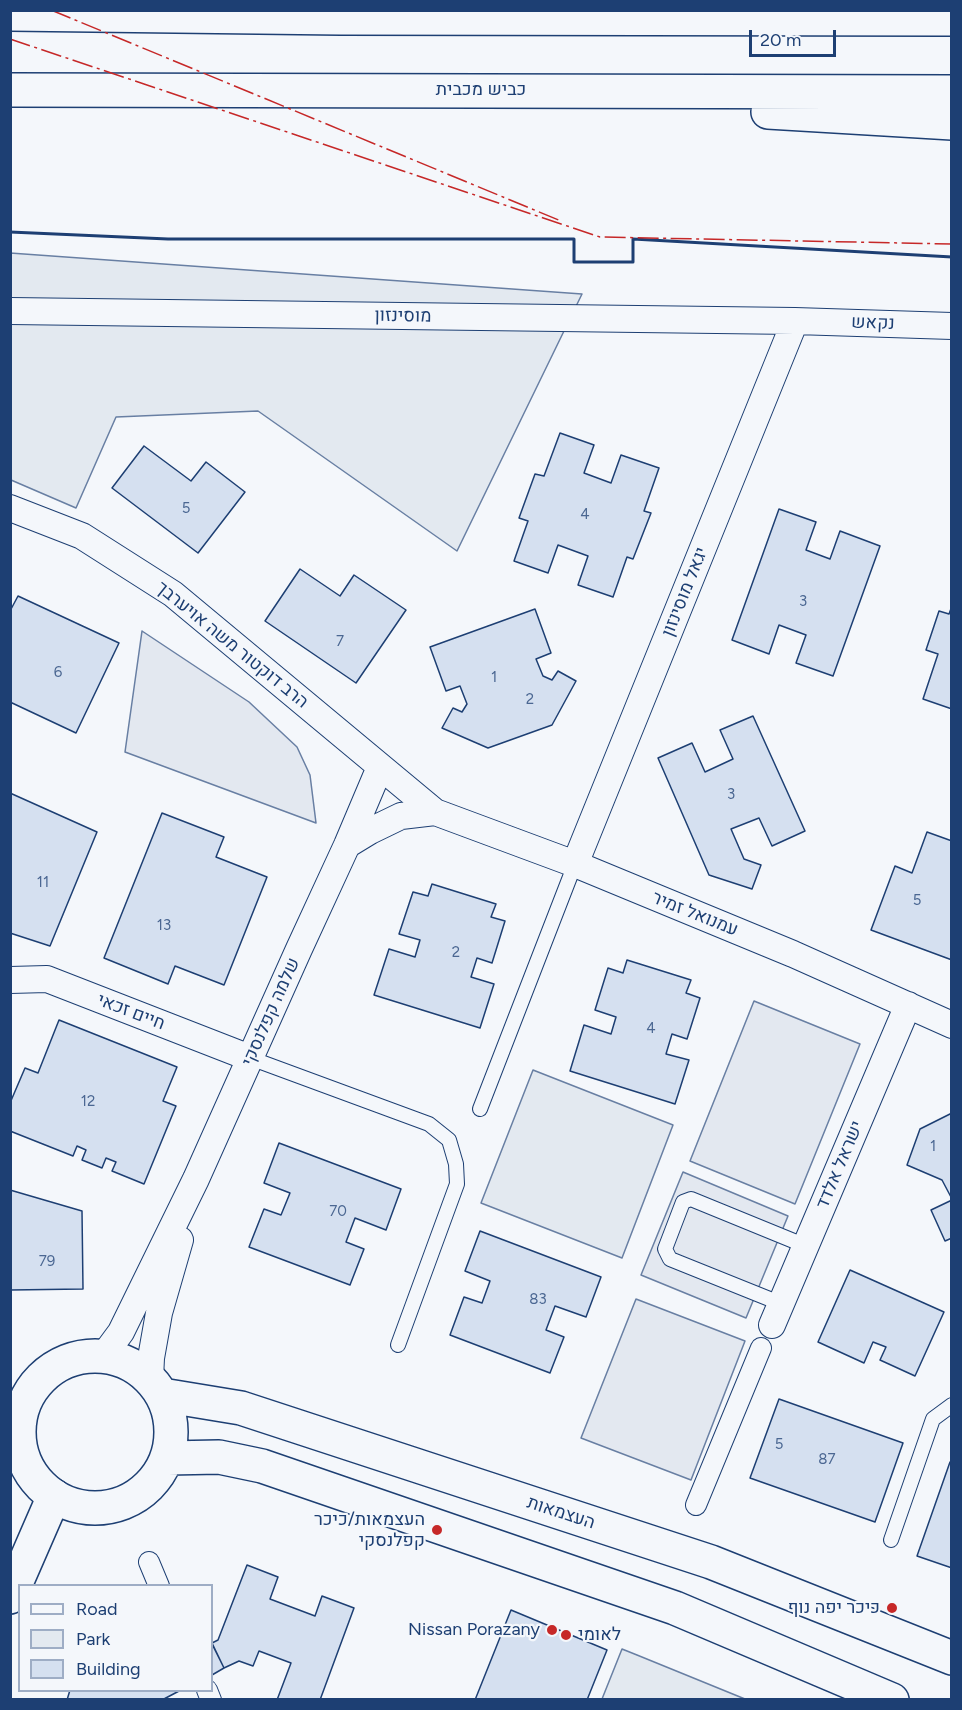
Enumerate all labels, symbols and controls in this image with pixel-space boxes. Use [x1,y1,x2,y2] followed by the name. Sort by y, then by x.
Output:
[752,18,839,56] scale bar
[760,29,801,51] text: 20 m
[436,79,526,101] street label: כביש מכבית
[374,305,432,327] street label: מוסינזון
[851,311,895,335] street label: נקאש
[182,500,190,518] house number: 5
[580,506,590,524] house number: 4
[657,544,713,640] street label: יגאל מוסינזון
[152,577,312,713] street label: הרב דוקטור משה אויערבך
[799,593,807,611] house number: 3
[336,633,344,651] house number: 7
[54,664,62,682] house number: 6
[491,669,497,687] house number: 1
[526,691,534,709] house number: 2
[727,786,735,804] house number: 3
[37,874,49,892] house number: 11
[649,887,741,941] street label: עמנואל זמיר
[913,892,921,910] house number: 5
[157,917,171,935] house number: 13
[452,944,460,962] house number: 2
[237,954,305,1070] street label: שלמה קפלנסקי
[94,989,168,1035] street label: חיים זכאי
[646,1020,656,1038] house number: 4
[81,1093,95,1111] house number: 12
[812,1118,868,1212] street label: ישראל אלדד
[930,1138,936,1156] house number: 1
[329,1203,347,1221] house number: 70
[39,1253,55,1271] house number: 79
[529,1291,547,1309] house number: 83
[775,1436,783,1454] house number: 5
[818,1451,836,1469] house number: 87
[524,1492,598,1534] street label: העצמאות
[314,1509,425,1552] place label: העצמאות/כיכר קפלנסקי
[430,1523,444,1537] marker: העצמאות/כיכר קפלנסקי
[18,1584,213,1692] legend
[788,1597,880,1619] place label: כיכר יפה נוף
[76,1598,117,1620] text: Road
[885,1601,899,1615] marker: כיכר יפה נוף
[408,1619,540,1641] place label: Nissan Porazany
[545,1623,559,1637] marker: Nissan Porazany
[578,1624,621,1646] place label: לאומי
[76,1628,110,1650] text: Park
[559,1628,573,1642] marker: לאומי
[76,1658,141,1680] text: Building

